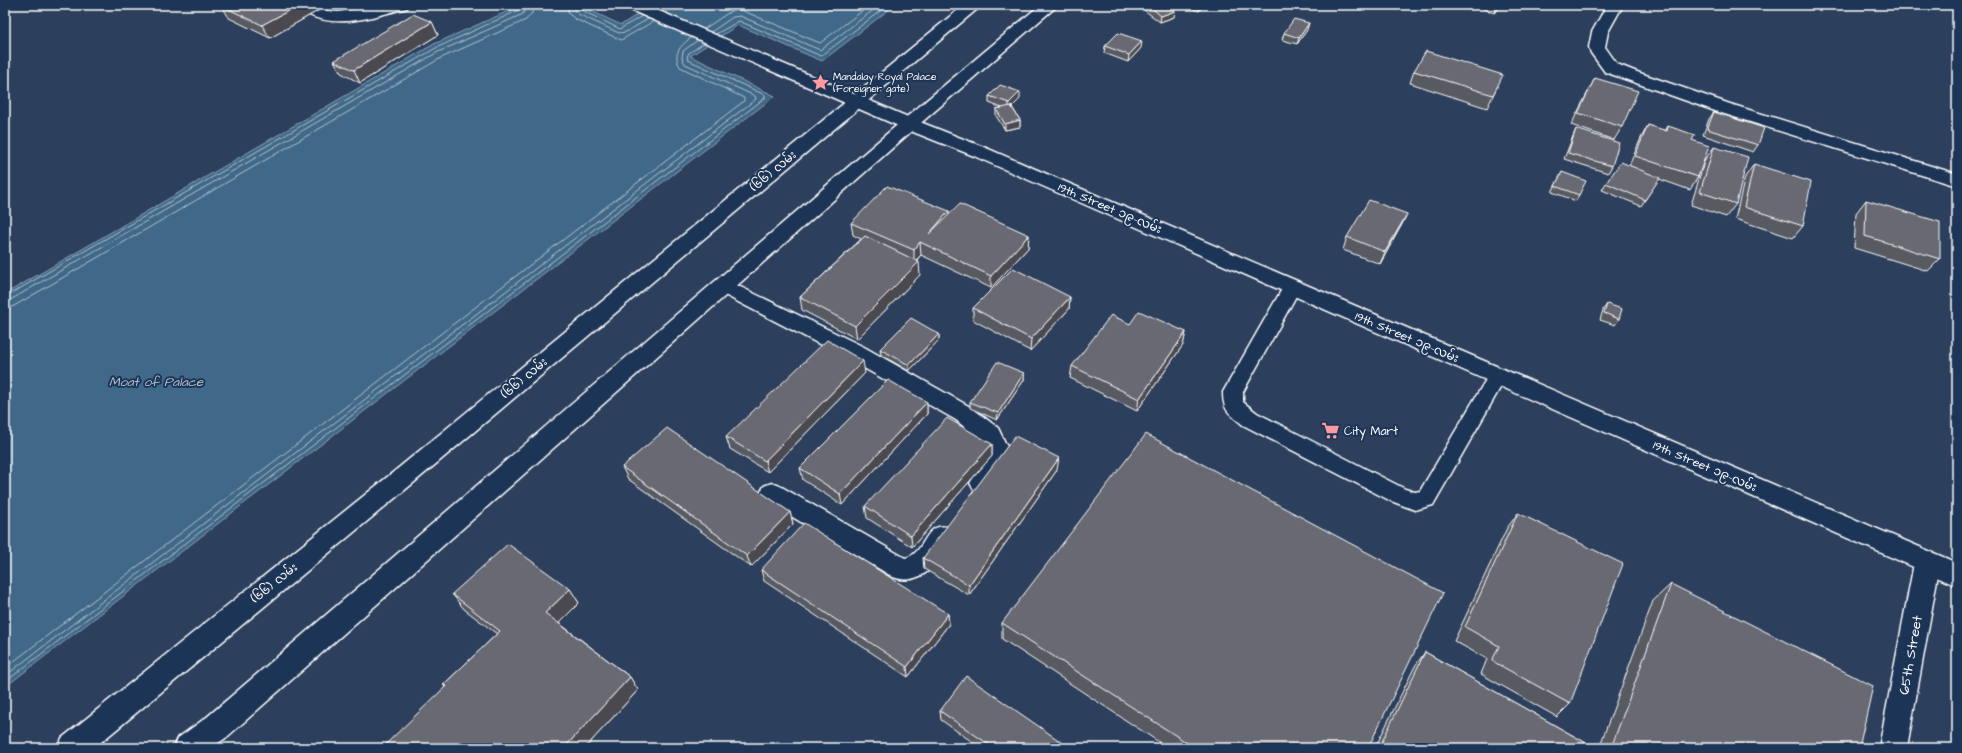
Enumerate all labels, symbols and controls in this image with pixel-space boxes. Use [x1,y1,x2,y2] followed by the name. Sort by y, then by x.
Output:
[833,70,937,97] place label: Mandalay Royal Palace (Foreigner gate)
[810,72,830,92] place icon: Mandalay Royal Palace (Foreigner gate)
[746,146,800,196] street label: (၆၆) လမ်း
[1055,178,1165,239] street label: 19th Street ၁၉−လမ်း
[1352,307,1462,368] street label: 19th Street ၁၉−လမ်း
[497,353,551,403] street label: (၆၆) လမ်း
[109,373,204,391] water label: Moat of Palace
[1321,421,1341,441] supermarket icon: City Mart
[1344,423,1398,441] place label: City Mart
[1650,436,1760,497] street label: 19th Street ၁၉−လမ်း
[247,558,301,608] street label: (၆၆) လမ်း
[1894,614,1928,696] street label: 65th Street

